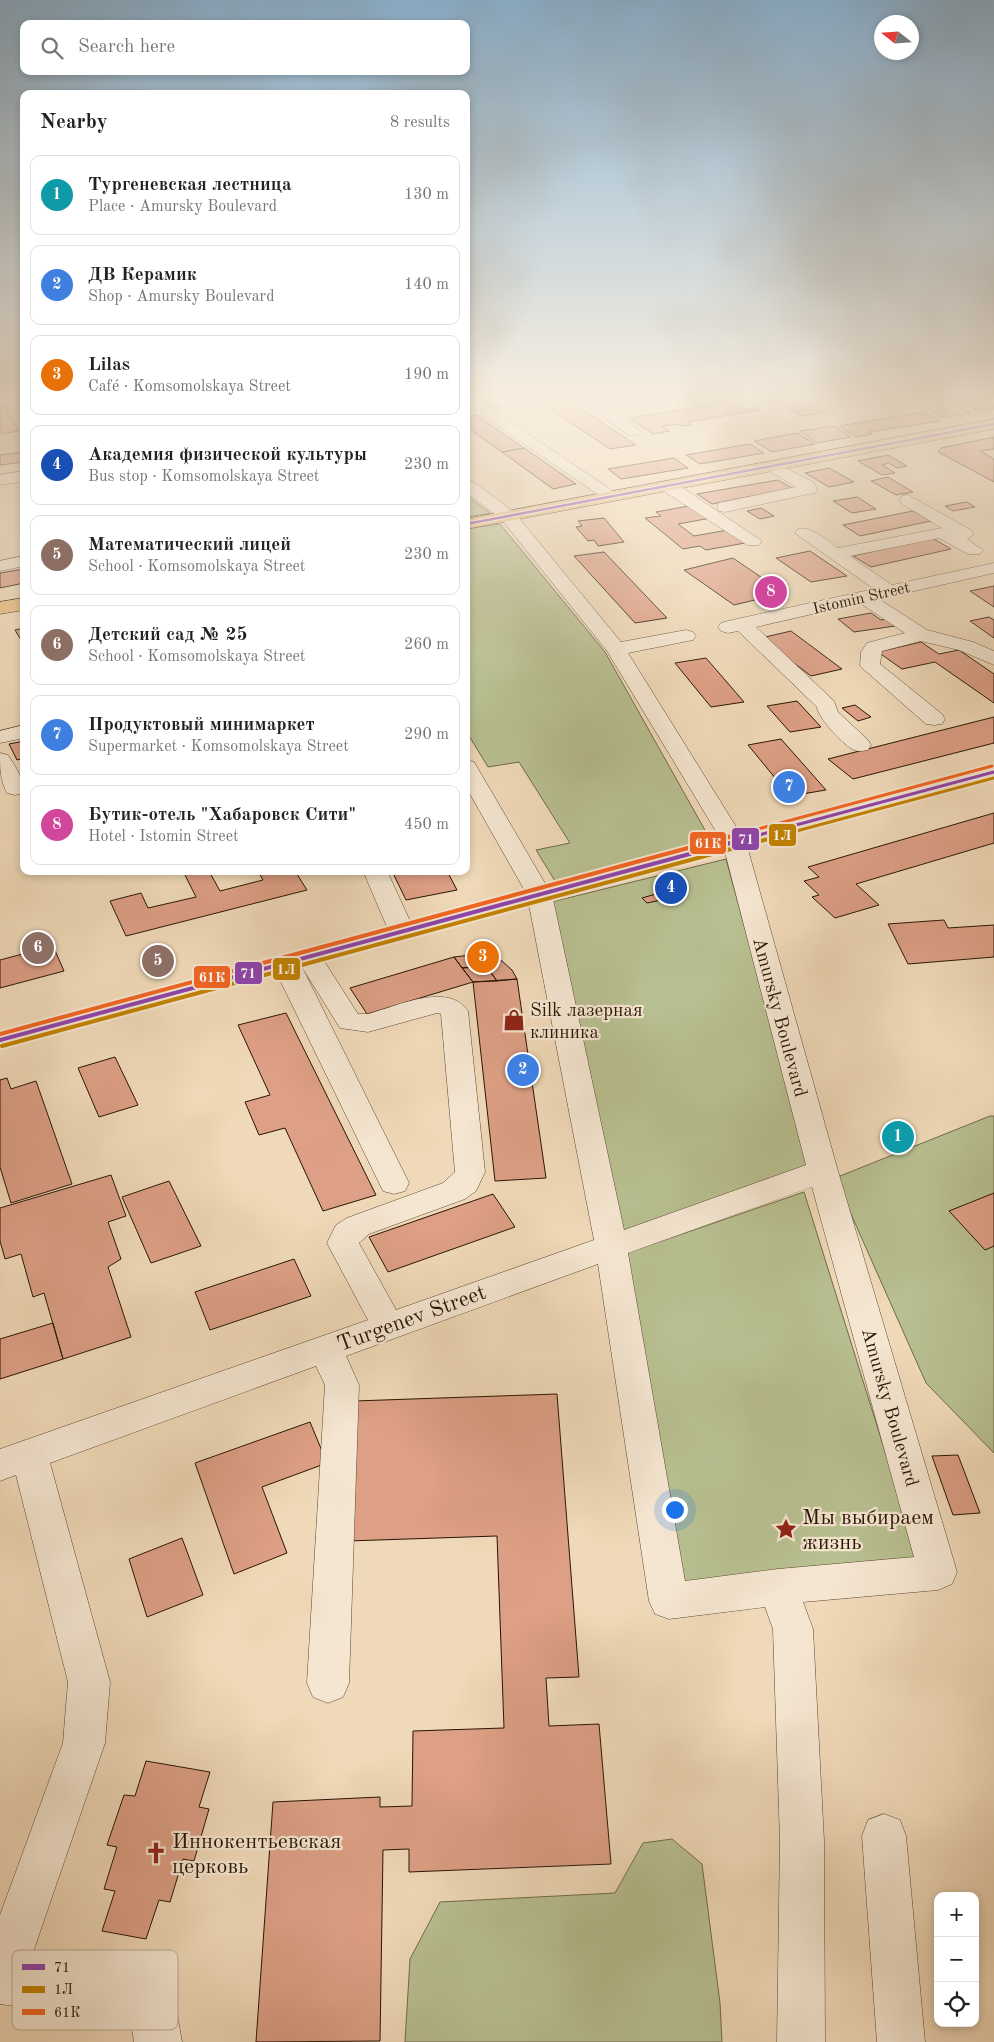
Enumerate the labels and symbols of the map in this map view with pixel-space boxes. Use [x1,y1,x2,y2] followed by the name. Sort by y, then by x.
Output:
[874,15,919,60] north arrow
[755,573,787,611] pin: 8
[811,580,912,618] street label: Istomin Street
[773,768,805,806] pin: 7
[768,823,797,847] line badge: 1Л
[731,827,760,851] line badge: 71
[772,829,792,843] text: 1Л
[689,831,727,855] line badge: 61К
[738,833,754,847] text: 71
[695,837,722,851] text: 61К
[655,869,687,907] pin: 4
[22,929,54,967] pin: 6
[748,936,809,1099] street label: Amursky Boulevard
[467,938,499,976] pin: 3
[142,942,174,980] pin: 5
[272,957,301,981] line badge: 1Л
[234,961,263,985] line badge: 71
[276,963,296,977] text: 1Л
[193,965,231,989] line badge: 61К
[240,967,256,981] text: 71
[199,971,226,985] text: 61К
[530,1002,643,1043] place label: Silk лазерная клиника
[501,1007,527,1033] shop icon: Silk лазерная клиника
[507,1051,539,1089] pin: 2
[882,1118,914,1156] pin: 1
[334,1282,489,1356] street label: Turgenev Street
[857,1326,920,1489] street label: Amursky Boulevard
[662,1497,688,1523] your location
[802,1507,934,1554] place label: Мы выбираем жизнь
[773,1516,799,1542] place icon: Мы выбираем жизнь
[172,1831,341,1878] place label: Иннокентьевская церковь
[143,1840,169,1866] church icon: Иннокентьевская церковь
[12,1950,178,2030] legend
[54,1961,70,1975] text: 71
[54,1983,73,1997] text: 1Л
[54,2006,80,2020] text: 61К

